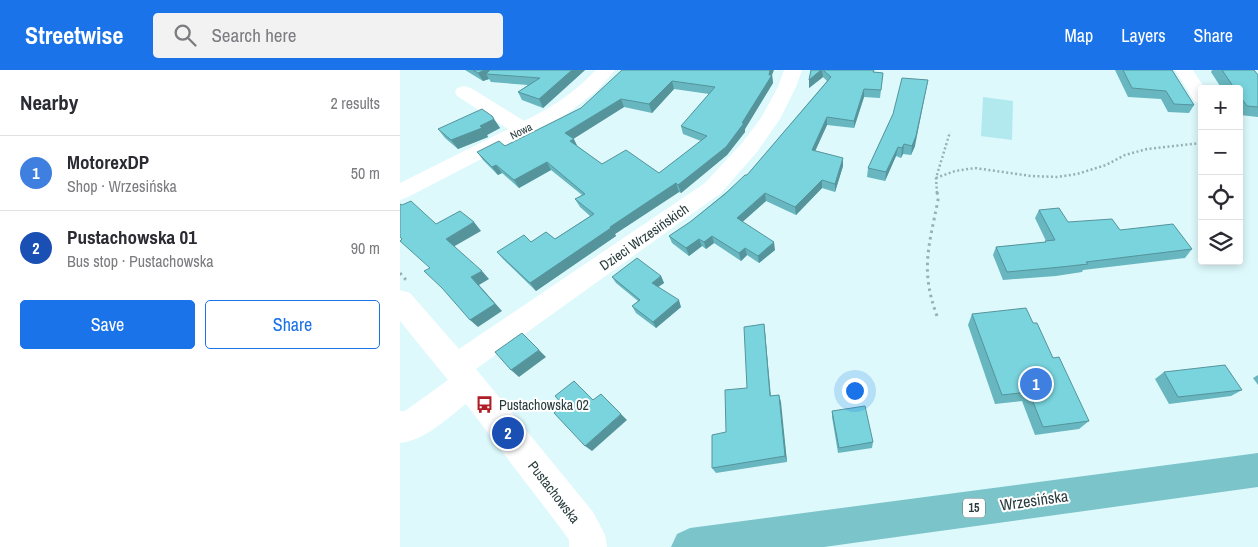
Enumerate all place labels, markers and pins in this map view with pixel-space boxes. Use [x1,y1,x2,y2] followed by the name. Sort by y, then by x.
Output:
[1020,365,1052,403] pin: 1
[475,395,495,415] bus stop icon: Pustachowska 02
[499,396,589,414] place label: Pustachowska 02
[492,414,524,452] pin: 2

